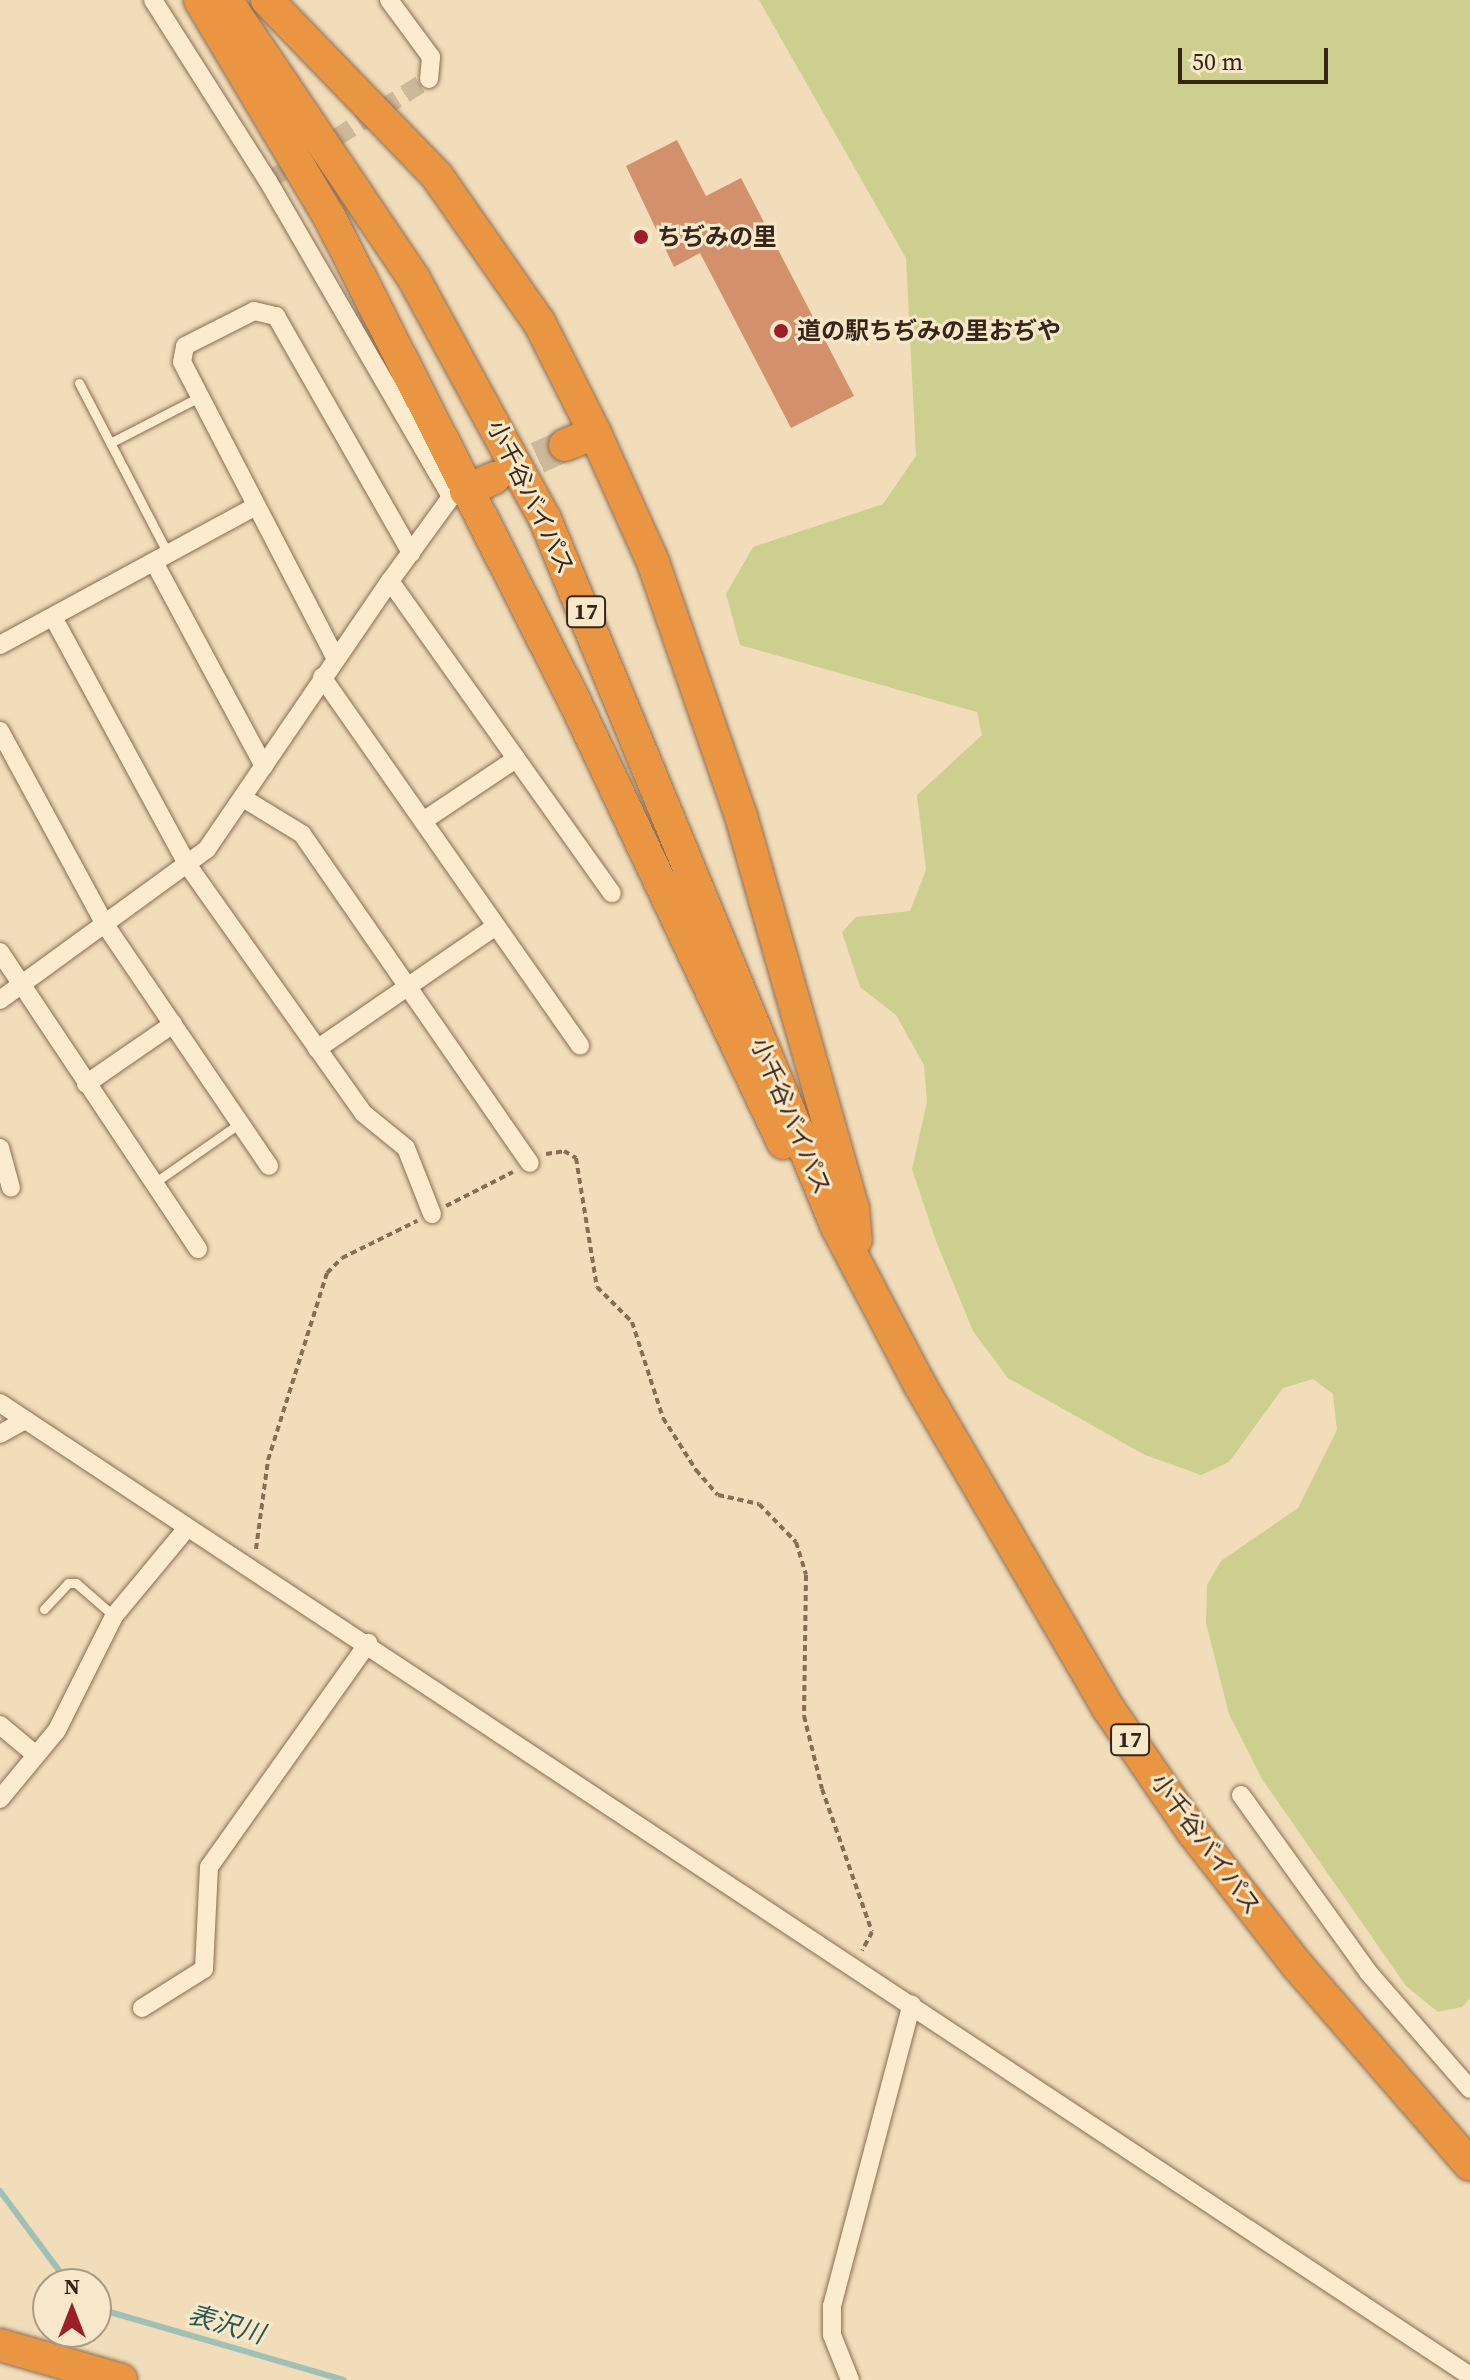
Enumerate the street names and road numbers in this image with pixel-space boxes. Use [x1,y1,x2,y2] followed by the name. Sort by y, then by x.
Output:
[481,415,581,579] street label: 小千谷バイパス
[566,594,606,630] road number: 17
[745,1033,837,1199] street label: 小千谷バイパス
[1110,1722,1150,1758] road number: 17
[1145,1768,1267,1920] street label: 小千谷バイパス

